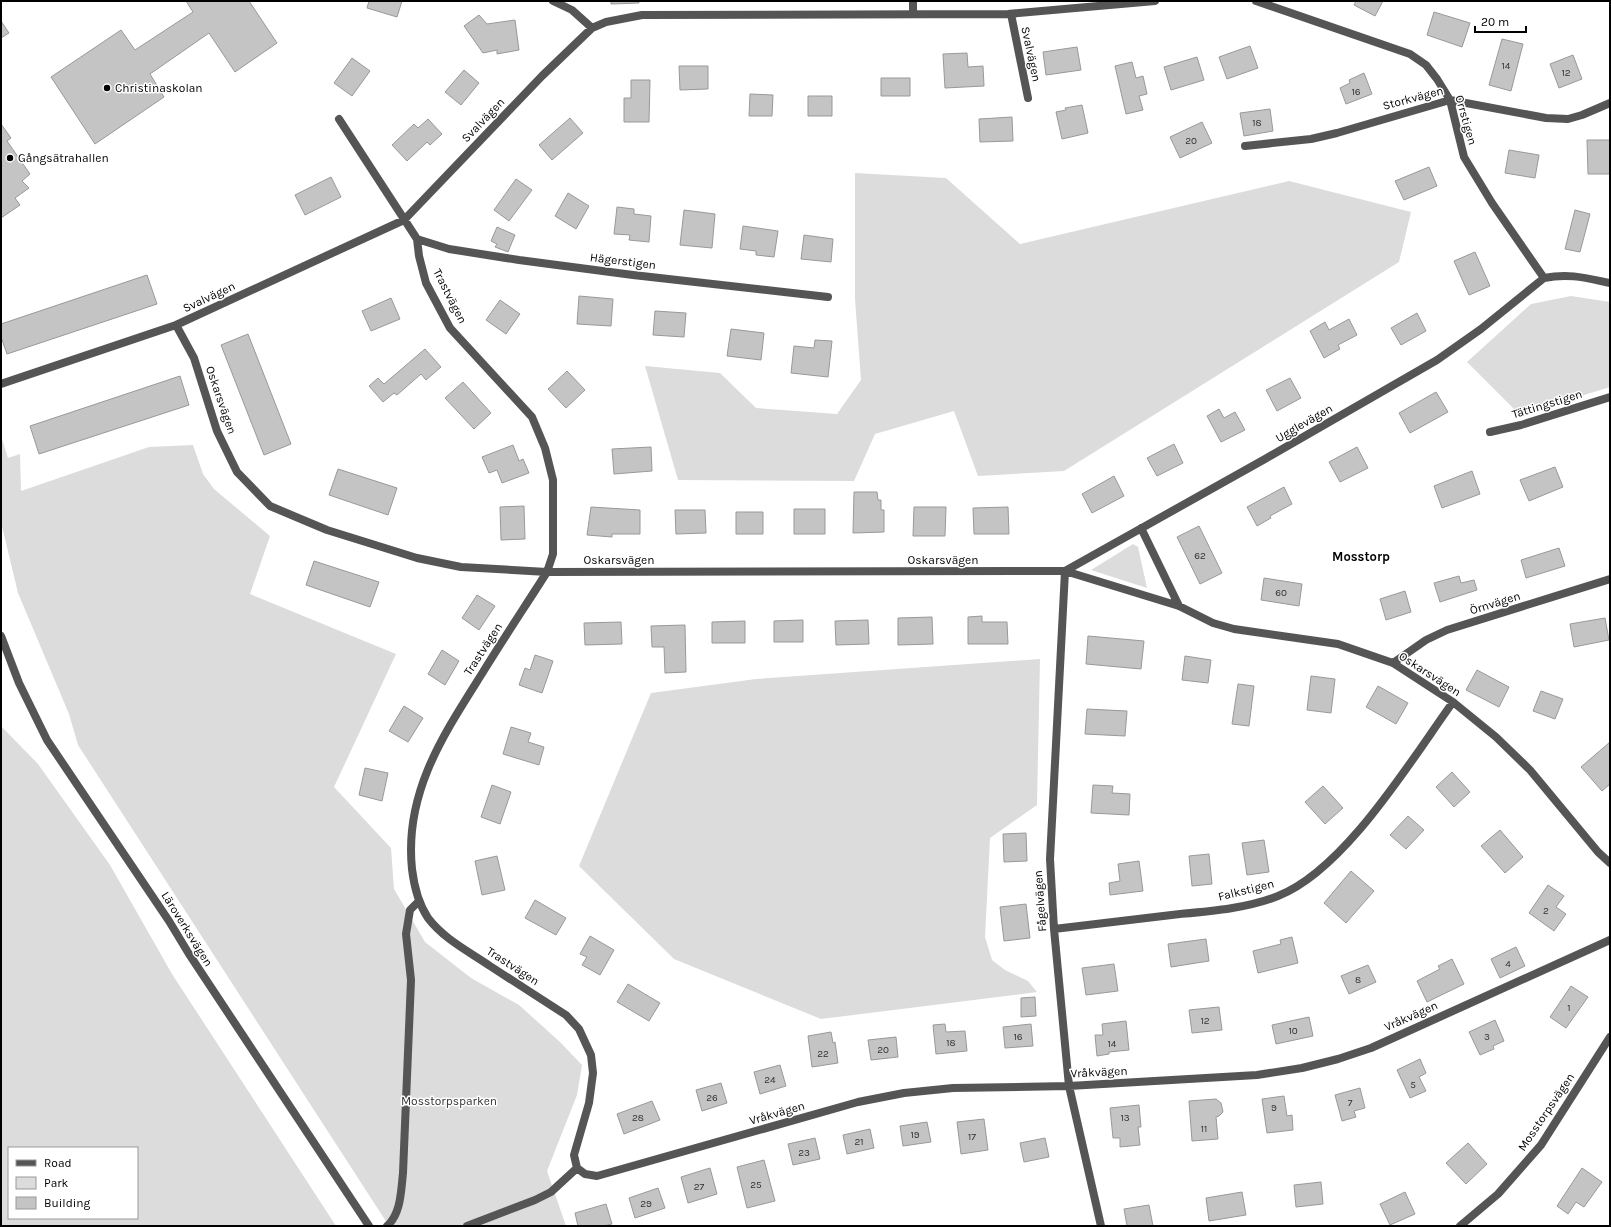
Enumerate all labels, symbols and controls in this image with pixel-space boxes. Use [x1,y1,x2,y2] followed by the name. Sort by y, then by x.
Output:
[1475,8,1526,34] scale bar
[1481,15,1509,29] text: 20 m
[1018,25,1044,83] street label: Svalvägen
[1502,60,1511,72] house number: 14
[1561,67,1571,79] house number: 12
[115,81,203,95] place label: Christinaskolan
[102,83,112,93] marker: Christinaskolan
[1381,83,1445,113] street label: Storkvägen
[1351,86,1361,98] house number: 16
[1452,94,1480,146] street label: Orrstigen
[458,95,508,145] street label: Svalvägen
[1252,117,1262,129] house number: 18
[1185,135,1197,147] house number: 20
[18,151,109,165] place label: Gångsätrahallen
[5,153,15,163] marker: Gångsätrahallen
[589,250,657,272] street label: Hägerstigen
[430,266,470,326] street label: Trastvägen
[181,279,237,315] street label: Svalvägen
[203,364,239,436] street label: Oskarsvägen
[1510,387,1584,421] street label: Tättingstigen
[1273,401,1335,445] street label: Ugglevägen
[1332,549,1390,564] district label: Mosstorp
[1194,550,1206,562] house number: 62
[584,553,654,567] street label: Oskarsvägen
[908,553,978,567] street label: Oskarsvägen
[1275,587,1287,599] house number: 60
[1468,589,1522,617] street label: Örnvägen
[461,620,505,678] street label: Trastvägen
[1396,649,1464,699] street label: Oskarsvägen
[1031,870,1049,932] street label: Fågelvägen
[1217,876,1275,904] street label: Falkstigen
[158,889,216,969] street label: Läroverksvägen
[1543,905,1549,917] house number: 2
[484,944,542,988] street label: Trastvägen
[1505,958,1511,970] house number: 4
[1355,974,1361,986] house number: 8
[1382,998,1440,1034] street label: Vråkvägen
[1567,1002,1571,1014] house number: 1
[1200,1015,1210,1027] house number: 12
[1288,1025,1298,1037] house number: 10
[1013,1031,1023,1043] house number: 16
[1484,1031,1490,1043] house number: 3
[946,1037,956,1049] house number: 18
[1108,1038,1117,1050] house number: 14
[877,1044,889,1056] house number: 20
[817,1048,829,1060] house number: 22
[1070,1064,1128,1080] street label: Vråkvägen
[1515,1070,1577,1154] street label: Mosstorpsvägen
[764,1074,776,1086] house number: 24
[1410,1079,1416,1091] house number: 5
[706,1092,718,1104] house number: 26
[401,1094,497,1108] park label: Mosstorpsparken
[1348,1097,1353,1109] house number: 7
[748,1098,806,1128] street label: Vråkvägen
[1271,1102,1277,1114] house number: 9
[632,1112,644,1124] house number: 28
[1120,1112,1130,1124] house number: 13
[1201,1123,1207,1135] house number: 11
[910,1129,920,1141] house number: 19
[968,1131,976,1143] house number: 17
[854,1136,864,1148] house number: 21
[8,1147,138,1219] legend
[798,1147,810,1159] house number: 23
[44,1156,72,1170] text: Road
[44,1176,69,1190] text: Park
[750,1179,762,1191] house number: 25
[694,1181,705,1193] house number: 27
[44,1196,91,1210] text: Building
[640,1198,652,1210] house number: 29

